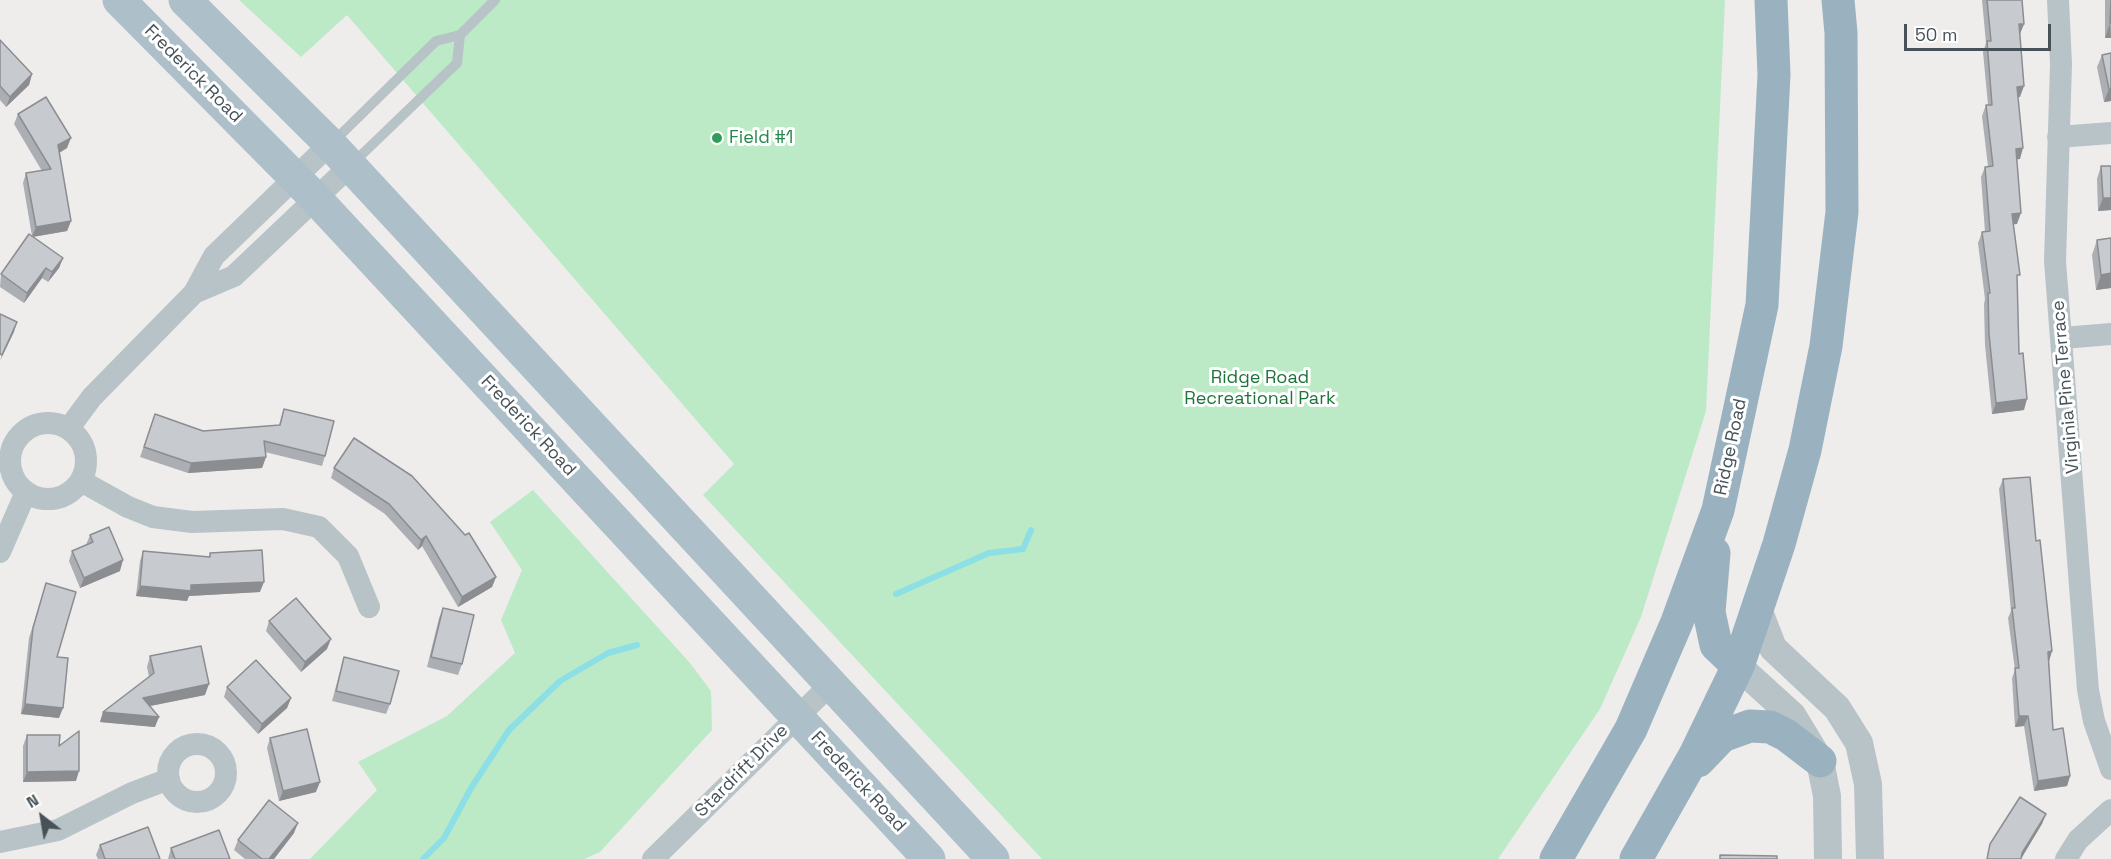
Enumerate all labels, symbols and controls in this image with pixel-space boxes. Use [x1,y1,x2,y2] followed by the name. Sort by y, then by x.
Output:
[1907,12,2054,50] scale bar
[140,21,246,127] street label: Frederick Road
[1915,23,1957,46] text: 50 m
[729,127,793,149] place label: Field #1
[710,131,724,145] marker: Field #1
[2048,299,2084,475] street label: Virginia Pine Terrace
[1184,367,1336,410] park label: Ridge Road Recreational Park
[476,371,580,481] street label: Frederick Road
[1710,397,1752,497] street label: Ridge Road
[691,720,793,822] street label: Stardrift Drive
[806,727,910,837] street label: Frederick Road
[12,787,72,847] north arrow
[22,789,42,813] text: N

